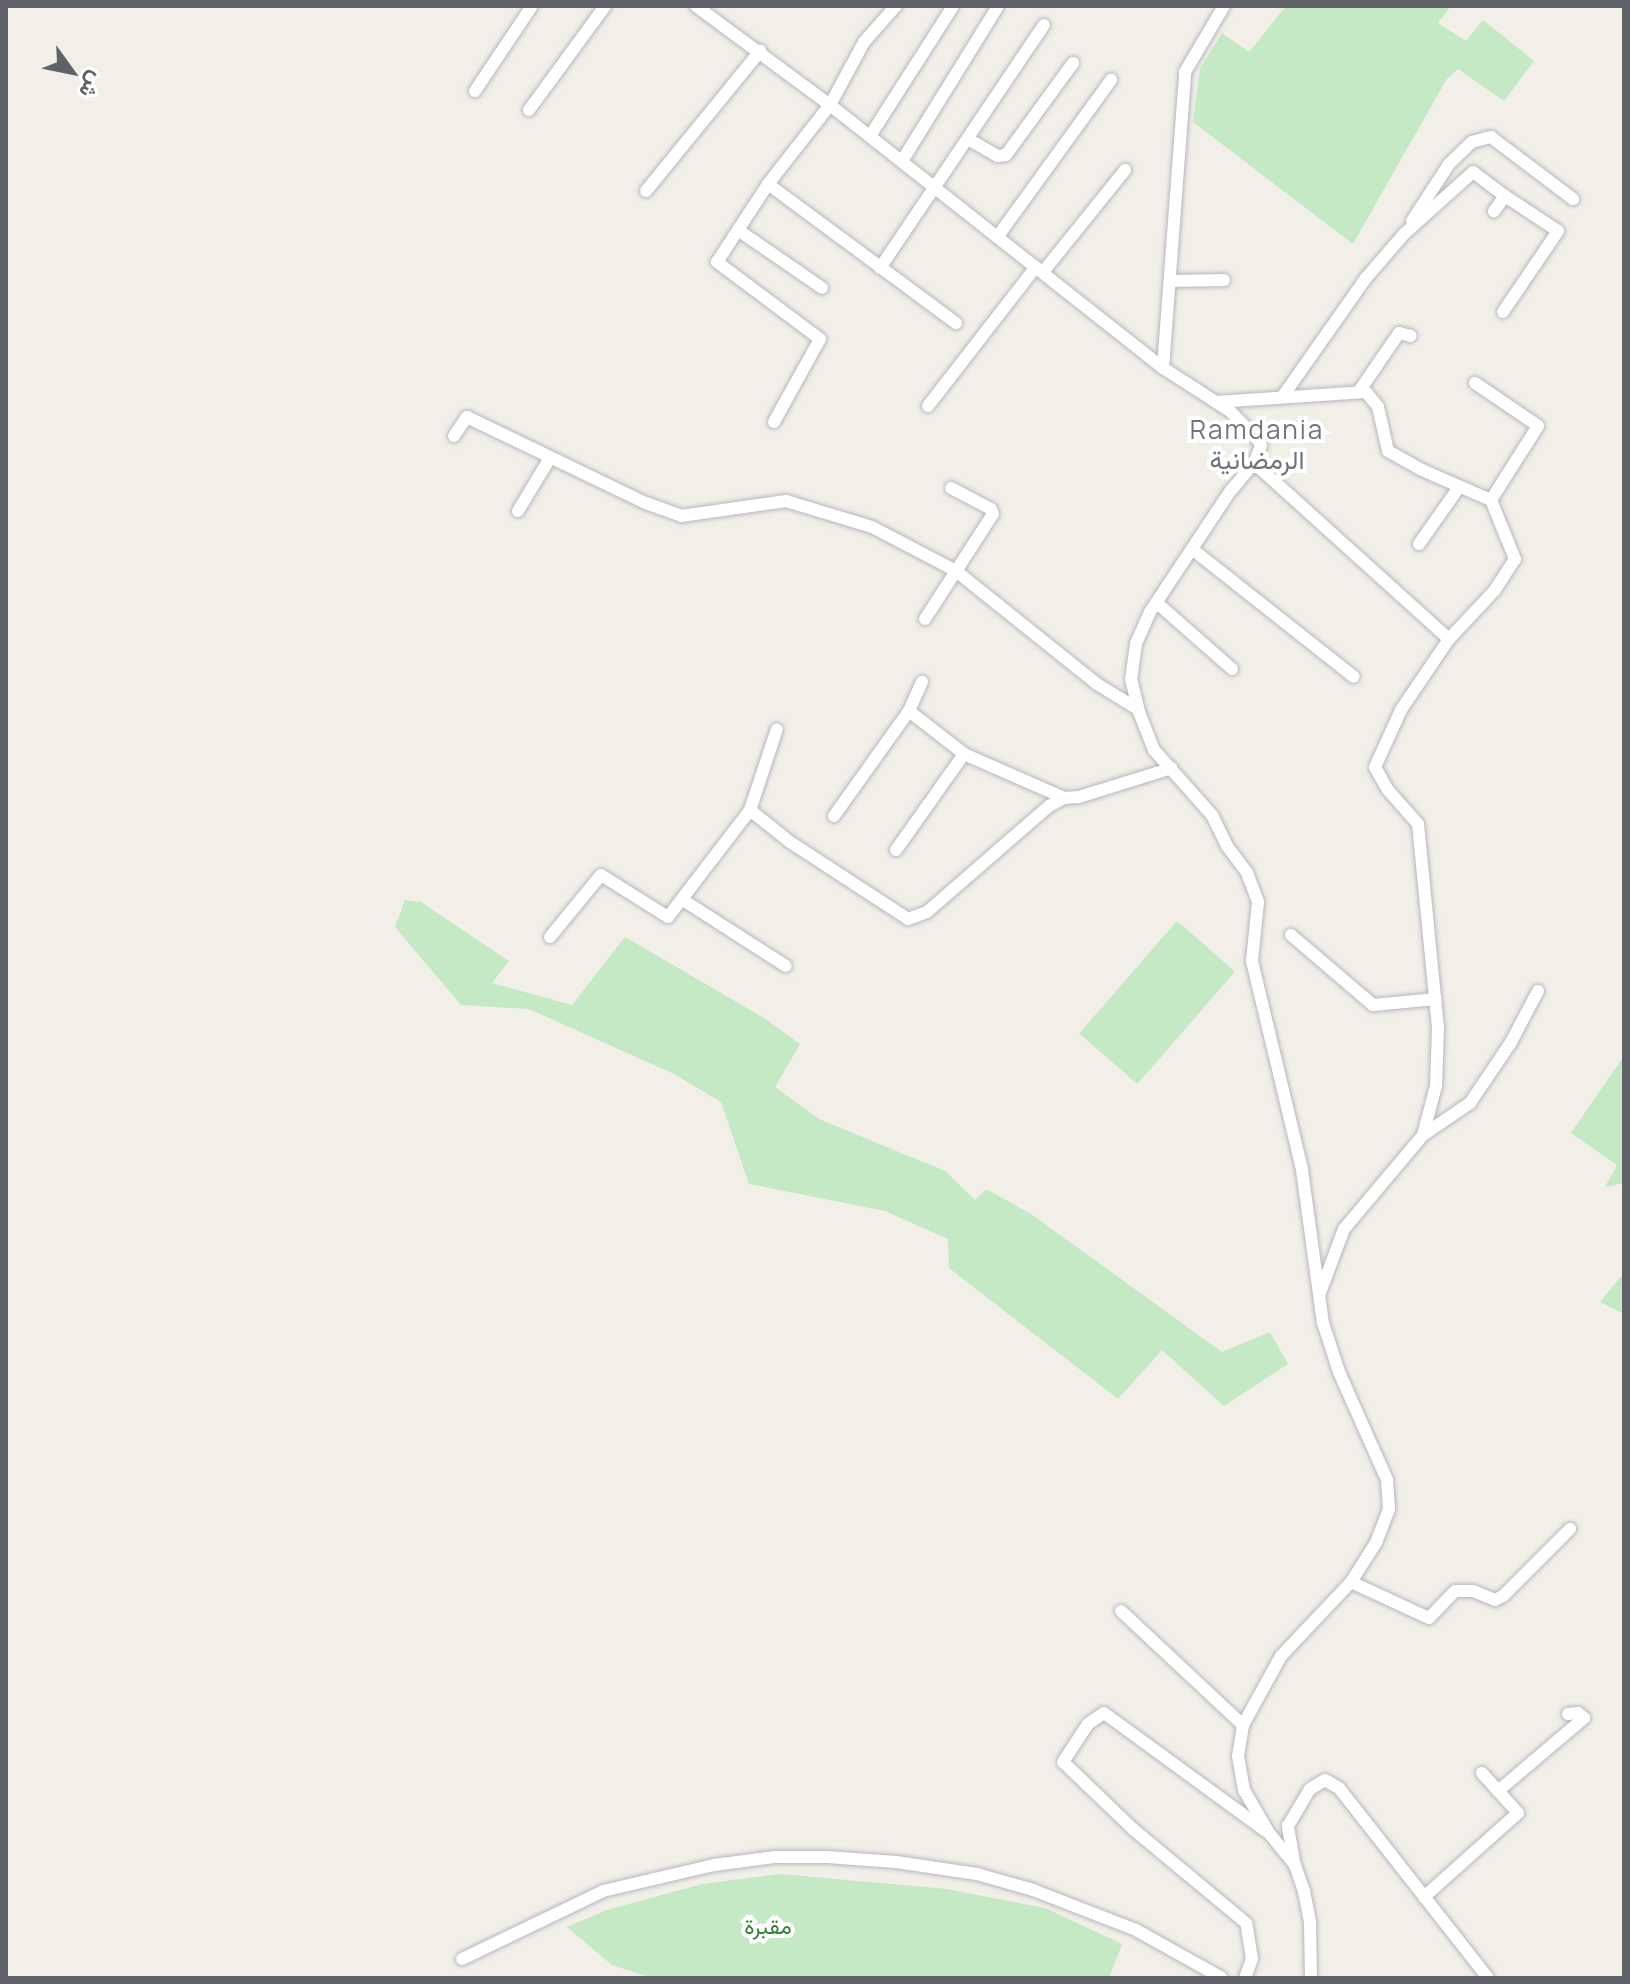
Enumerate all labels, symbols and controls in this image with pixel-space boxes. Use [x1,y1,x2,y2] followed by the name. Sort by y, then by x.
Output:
[32,32,112,112] north arrow
[72,66,112,104] text: ش
[1190,414,1324,476] district label: Ramdania الرمضانية
[744,1914,792,1940] park label: مقبرة

